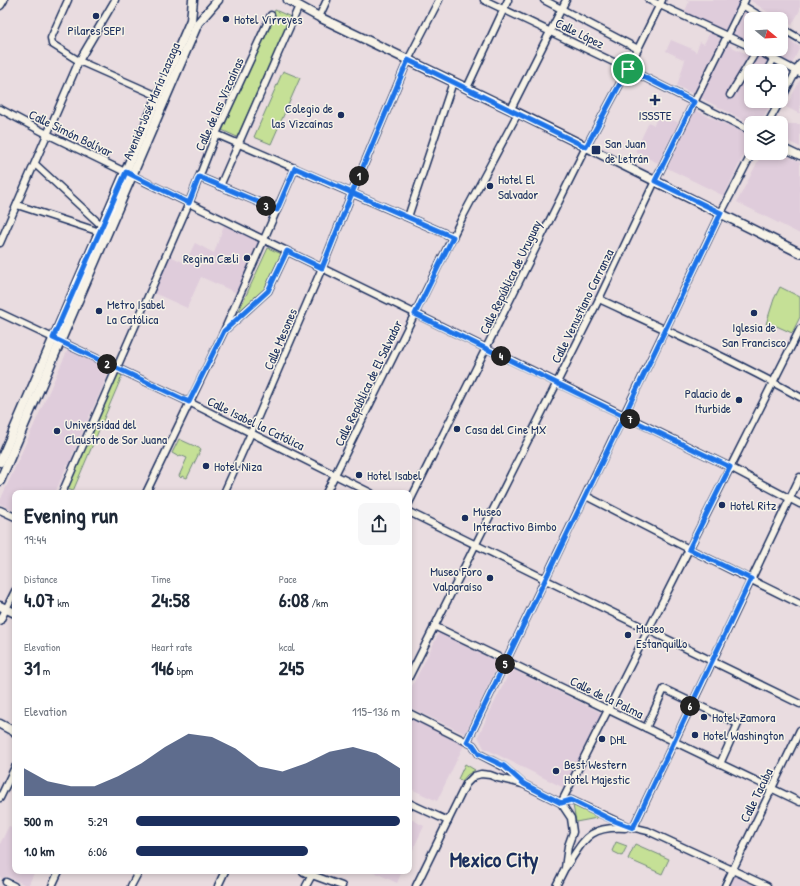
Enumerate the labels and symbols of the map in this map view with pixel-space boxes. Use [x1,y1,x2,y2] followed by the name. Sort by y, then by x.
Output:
[234,10,303,28] place label: Hotel Virreyes
[91,11,101,21] marker: Pilares SEPI
[744,12,788,56] north arrow
[553,13,608,53] street label: Calle López
[221,14,231,24] marker: Hotel Virreyes
[68,21,124,39] place label: Pilares SEPI
[118,39,184,163] street label: Avenida José María Izazaga
[611,52,645,86] pin
[190,54,248,154] street label: Calle de las Vizcaínas
[649,94,661,106] marker: ISSSTE
[272,99,333,132] place label: Colegio de las Vizcaínas
[26,105,116,161] street label: Calle Simón Bolívar
[639,106,672,124] place label: ISSSTE
[336,110,346,120] marker: Colegio de las Vizcaínas
[605,134,649,167] place label: San Juan de Letrán
[590,144,602,156] marker: San Juan de Letrán
[349,166,369,186] pin: 1
[498,170,538,203] place label: Hotel El Salvador
[485,181,495,191] marker: Hotel El Salvador
[256,196,276,216] pin: 3
[475,216,546,337] street label: Calle República de Uruguay
[547,246,617,366] street label: Calle Venustiano Carranza
[183,249,239,267] place label: Regina Cæli
[242,253,252,263] marker: Regina Cæli
[107,295,165,328] place label: Metro Isabel La Católica
[259,305,301,373] street label: Calle Mesones
[94,306,104,316] marker: Metro Isabel La Católica
[749,308,759,318] marker: Iglesia de San Francisco
[330,317,406,449] street label: Calle República de El Salvador
[722,318,786,351] place label: Iglesia de San Francisco
[491,346,511,366] pin: 4
[97,354,117,374] pin: 2
[685,384,731,417] place label: Palacio de Iturbide
[204,392,308,454] street label: Calle Isabel la Católica
[734,395,744,405] marker: Palacio de Iturbide
[620,409,640,429] pin: 7
[65,415,167,448] place label: Universidad del Claustro de Sor Juana
[465,420,547,438] place label: Casa del Cine MX
[452,424,462,434] marker: Casa del Cine MX
[52,426,62,436] marker: Universidad del Claustro de Sor Juana
[214,457,262,475] place label: Hotel Niza
[201,461,211,471] marker: Hotel Niza
[367,466,422,484] place label: Hotel Isabel
[354,470,364,480] marker: Hotel Isabel
[730,496,777,514] place label: Hotel Ritz
[717,500,727,510] marker: Hotel Ritz
[473,502,556,535] place label: Museo Interactivo Bimbo
[460,513,470,523] marker: Museo Interactivo Bimbo
[430,562,482,595] place label: Museo Foro Valparaíso
[485,573,495,583] marker: Museo Foro Valparaíso
[636,619,687,652] place label: Museo Estanquillo
[623,630,633,640] marker: Museo Estanquillo
[495,654,515,674] pin: 5
[567,671,647,723] street label: Calle de la Palma
[680,696,700,716] pin: 6
[712,708,775,726] place label: Hotel Zamora
[699,712,709,722] marker: Hotel Zamora
[703,726,784,744] place label: Hotel Washington
[610,730,627,748] place label: DHL
[690,730,700,740] marker: Hotel Washington
[597,734,607,744] marker: DHL
[564,755,630,788] place label: Best Western Hotel Majestic
[735,765,777,825] street label: Calle Tacuba
[551,766,561,776] marker: Best Western Hotel Majestic
[450,845,538,875] district label: Mexico City

